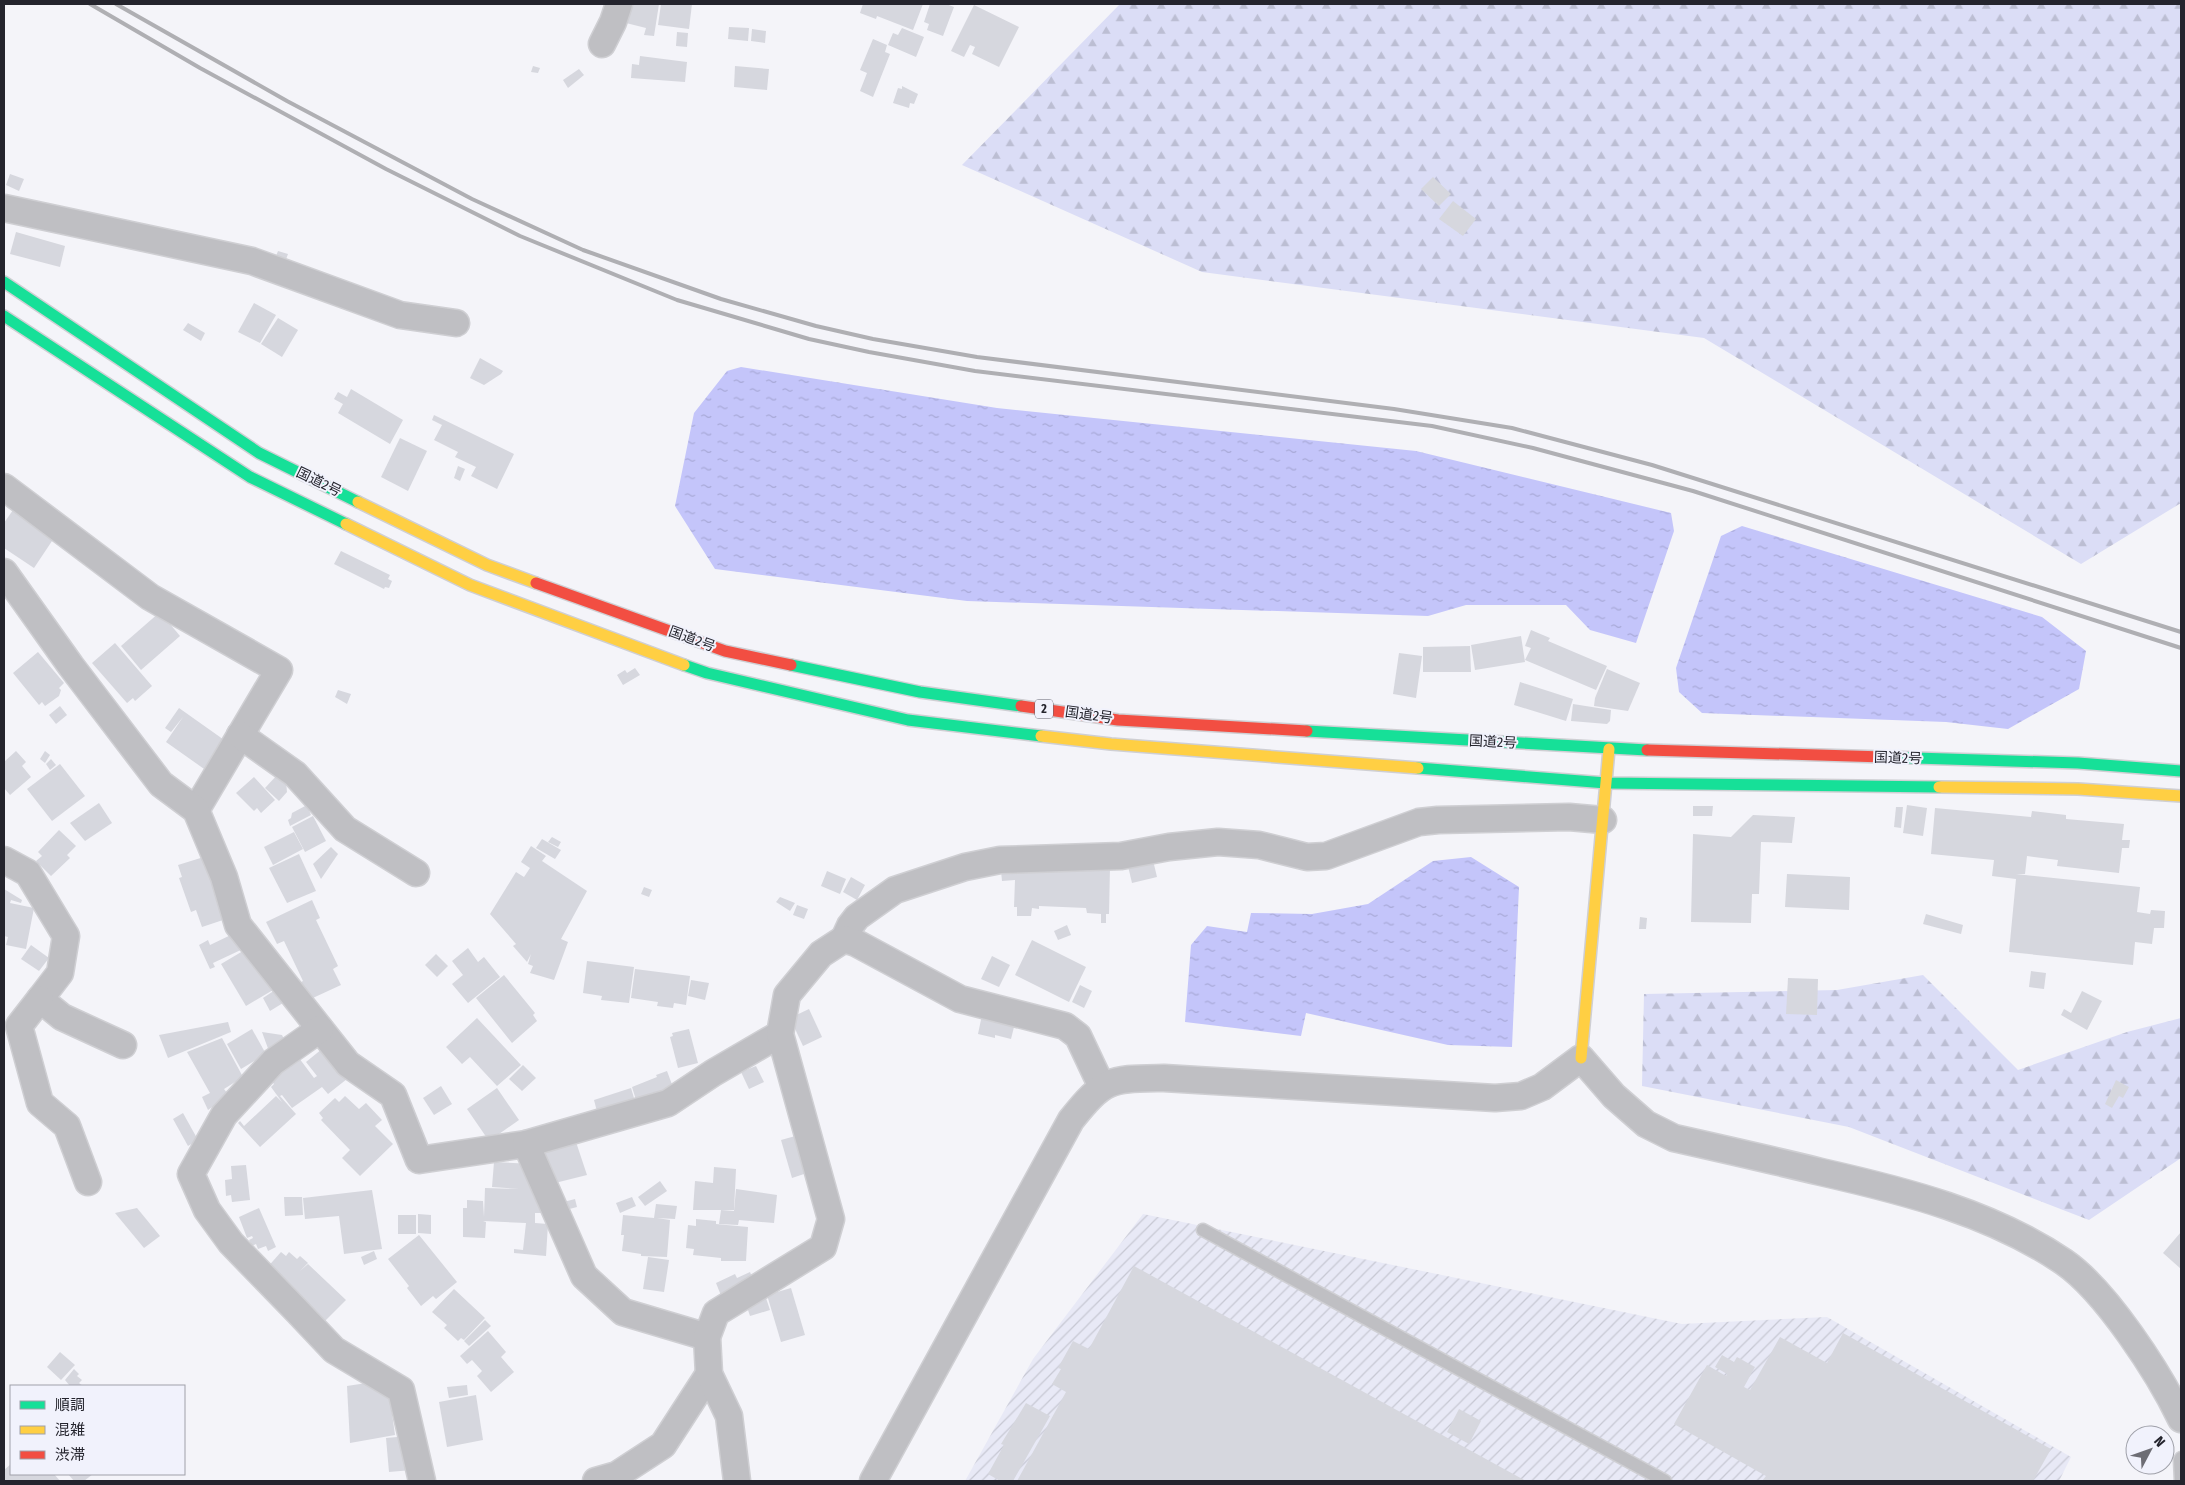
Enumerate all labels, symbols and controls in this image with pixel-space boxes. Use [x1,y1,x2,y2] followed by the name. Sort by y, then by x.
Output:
[294,464,344,500] street label: 国道2号
[666,623,718,655] street label: 国道2号
[1035,700,1053,719] road number: 2
[1064,703,1114,727] street label: 国道2号
[1468,732,1518,752] street label: 国道2号
[1874,749,1922,767] street label: 国道2号
[10,1385,185,1475] legend
[55,1396,85,1414] text: 順調
[55,1421,85,1439] text: 混雑
[2125,1425,2175,1475] north arrow
[2150,1433,2169,1451] text: N
[55,1446,85,1464] text: 渋滞

